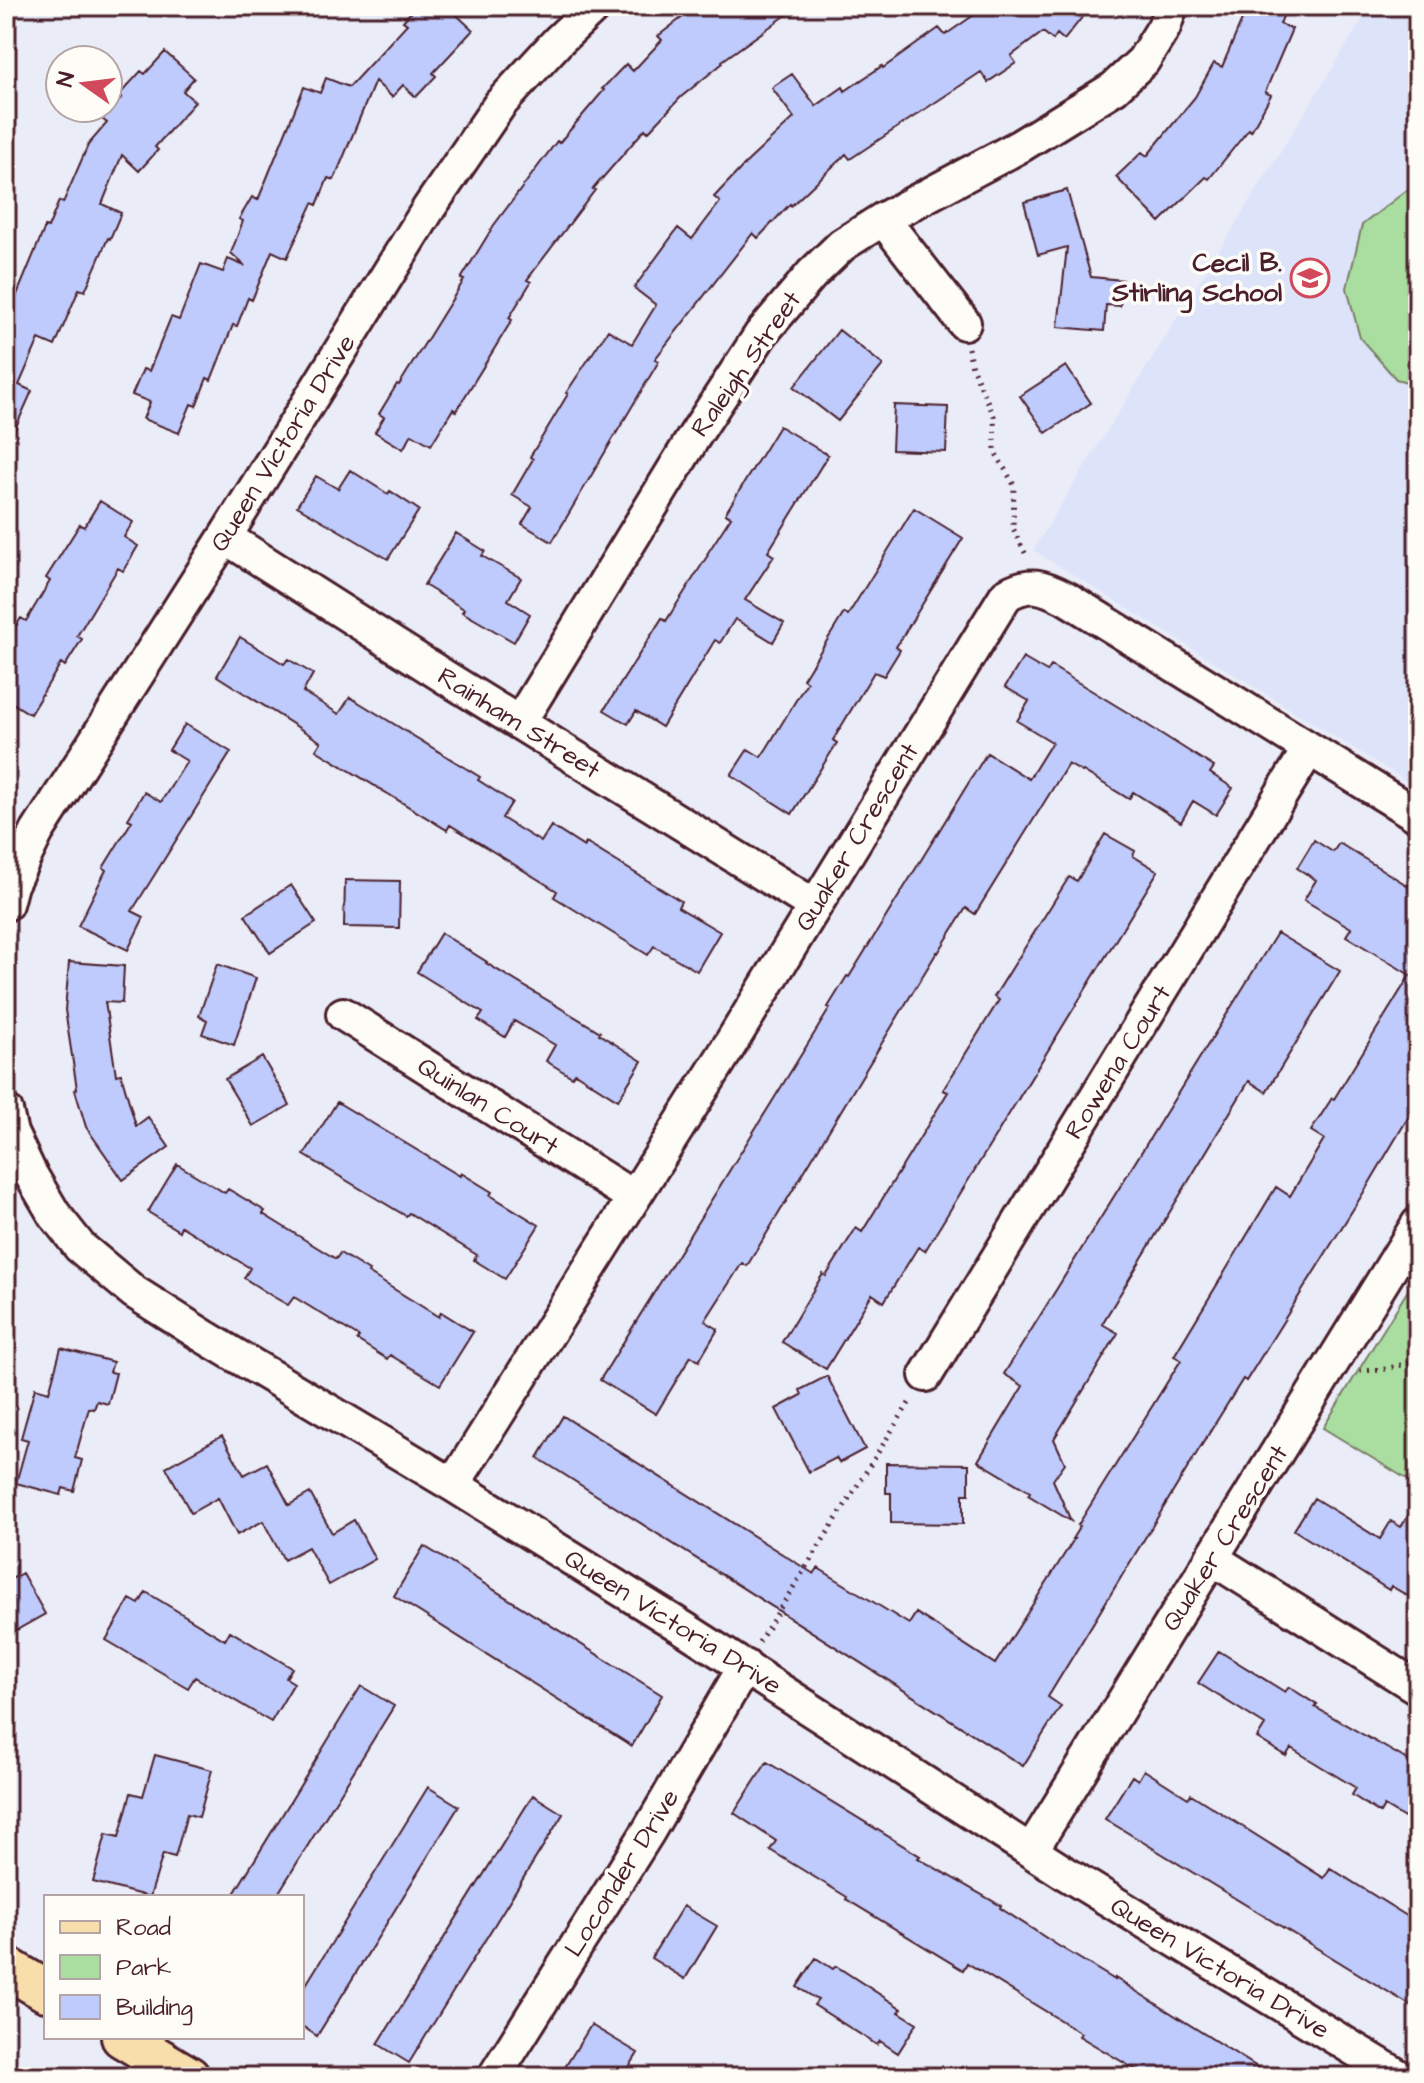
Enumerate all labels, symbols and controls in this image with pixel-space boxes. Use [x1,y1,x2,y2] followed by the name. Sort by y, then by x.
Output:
[44,44,124,124] north arrow
[49,69,83,90] text: N
[1111,245,1282,314] place label: Cecil B. Stirling School
[1289,257,1331,299] school or university icon: Cecil B. Stirling School
[682,283,812,445] street label: Raleigh Street
[202,328,364,558] street label: Queen Victoria Drive
[431,659,608,788] street label: Rainham Street
[787,736,928,938] street label: Quaker Crescent
[1056,977,1180,1146] street label: Rowena Court
[410,1048,566,1164] street label: Quinlan Court
[1153,1437,1297,1638] street label: Quaker Crescent
[558,1541,788,1703] street label: Queen Victoria Drive
[556,1782,688,1964] street label: Loconder Drive
[1104,1888,1336,2048] street label: Queen Victoria Drive
[44,1895,304,2039] legend
[116,1911,171,1945] text: Road
[116,1951,172,1985] text: Park
[116,1991,193,2026] text: Building

